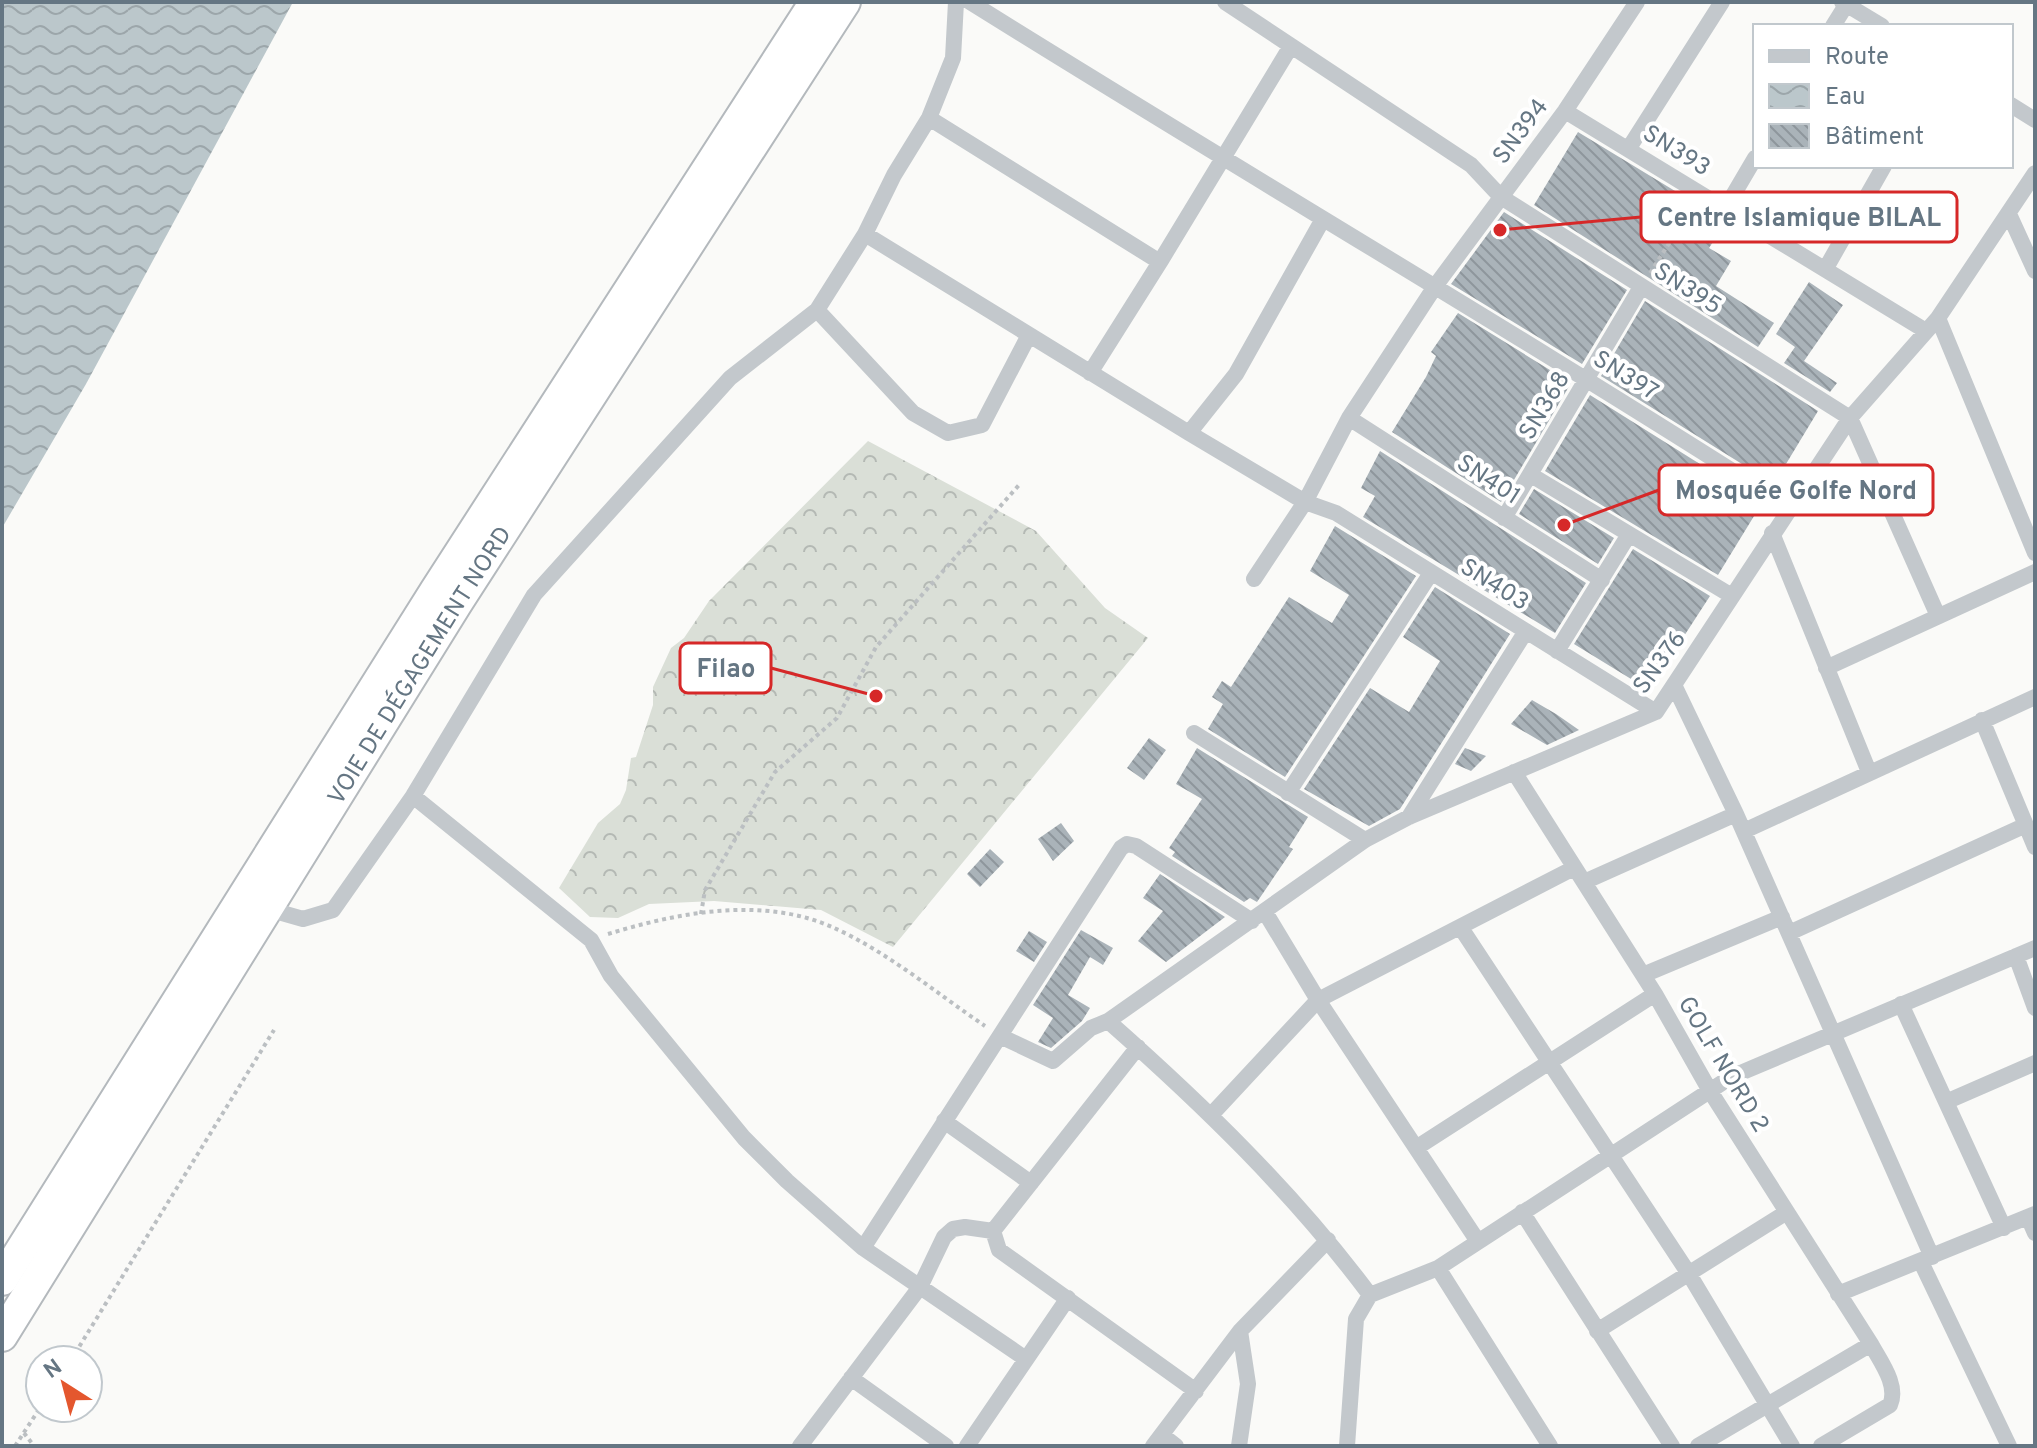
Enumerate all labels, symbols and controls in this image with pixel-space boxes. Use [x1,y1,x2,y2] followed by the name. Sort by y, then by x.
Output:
[1753,24,2013,168] legend
[1825,43,1889,73] text: Route
[1825,83,1865,113] text: Eau
[1487,93,1556,171] street label: SN394
[1637,119,1715,184] street label: SN393
[1825,123,1924,153] text: Bâtiment
[1641,192,1957,242] callout: Centre Islamique BILAL
[1657,203,1941,236] text: Centre Islamique BILAL
[1647,257,1727,322] street label: SN395
[1587,345,1663,408] street label: SN397
[1514,366,1578,446] street label: SN368
[1450,449,1525,512] street label: SN401
[1659,465,1933,515] callout: Mosquée Golfe Nord
[1675,476,1917,509] text: Mosquée Golfe Nord
[322,521,520,811] street label: VOIE DE DÉGAGEMENT NORD
[1454,553,1534,618] street label: SN403
[1628,626,1694,701] street label: SN376
[680,643,771,693] callout: Filao
[696,654,756,687] text: Filao
[1670,992,1775,1139] street label: GOLF NORD 2
[24,1344,104,1424] north arrow
[39,1354,68,1385] text: N

